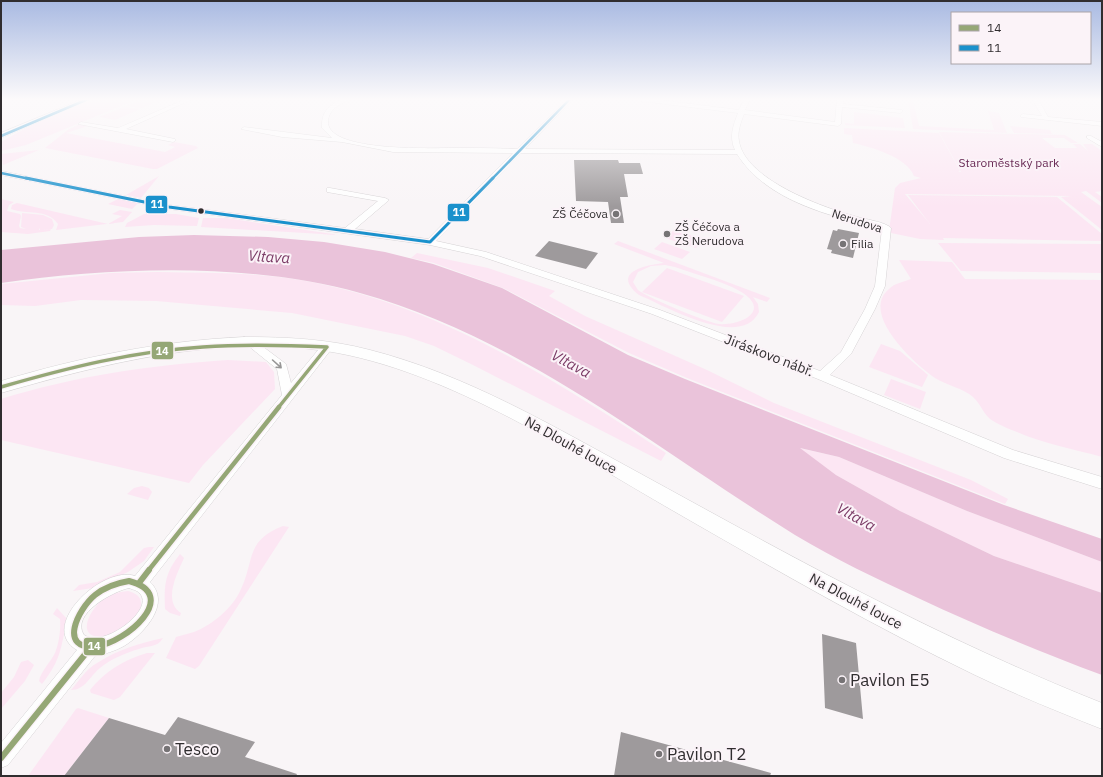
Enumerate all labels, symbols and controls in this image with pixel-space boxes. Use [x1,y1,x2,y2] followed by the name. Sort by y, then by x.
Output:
[951,12,1091,64] legend
[987,20,1001,35] text: 14
[987,40,1001,55] text: 11
[959,155,1060,170] park label: Staroměstský park
[145,195,168,214] line badge: 11
[150,197,164,211] text: 11
[447,203,470,222] line badge: 11
[452,205,466,219] text: 11
[830,205,885,236] street label: Nerudova
[196,206,206,216] unlabelled marker
[552,206,609,221] place label: ZŠ Čéčova
[611,209,621,219] marker: ZŠ Čéčova
[675,219,744,248] place label: ZŠ Čéčova a ZŠ Nerudova
[662,229,672,239] marker: ZŠ Čéčova a ZŠ Nerudova
[851,236,874,251] place label: Filia
[838,239,848,249] marker: Filia
[247,246,291,267] water label: Vltava
[722,330,816,380] street label: Jiráskovo nábř.
[151,341,174,360] line badge: 14
[155,344,169,358] text: 14
[548,345,594,382] water label: Vltava
[272,359,282,368] one-way arrow
[522,412,621,478] street label: Na Dlouhé louce
[833,498,879,535] water label: Vltava
[806,569,906,633] street label: Na Dlouhé louce
[83,637,106,656] line badge: 14
[87,639,101,653] text: 14
[850,669,930,691] place label: Pavilon E5
[837,675,847,685] marker: Pavilon E5
[175,738,219,760] place label: Tesco
[667,743,746,765] place label: Pavilon T2
[162,744,172,754] marker: Tesco
[654,749,664,759] marker: Pavilon T2

